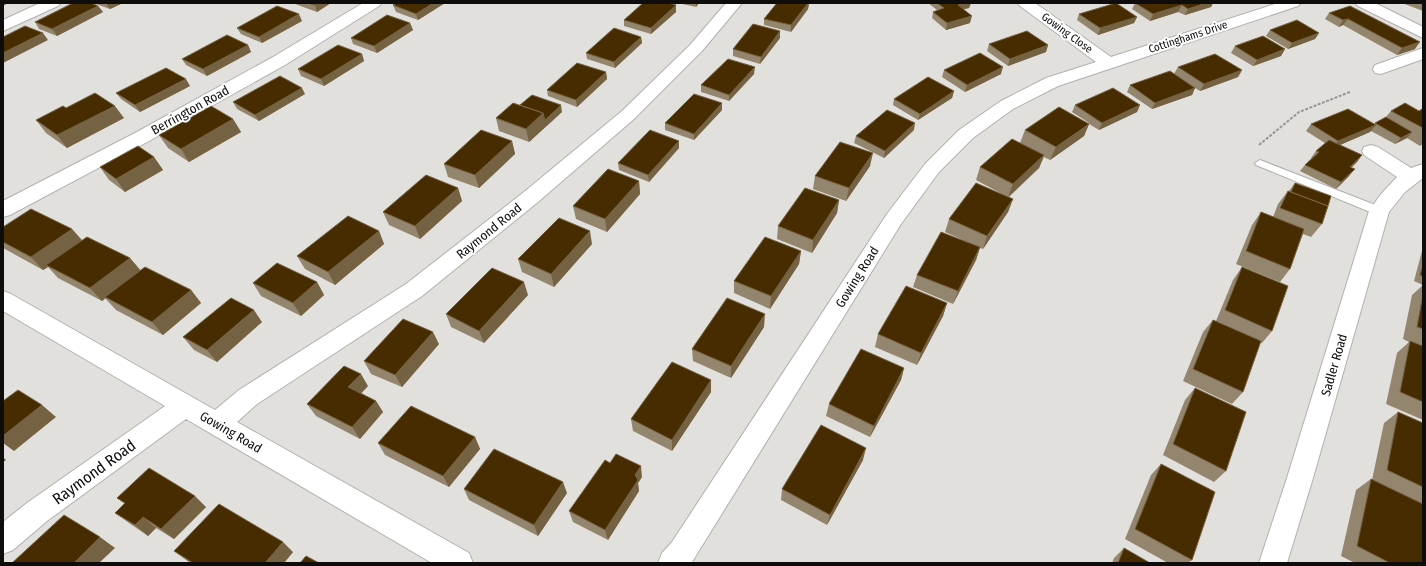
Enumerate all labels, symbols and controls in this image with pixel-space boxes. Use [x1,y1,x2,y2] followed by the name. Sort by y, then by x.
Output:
[1039,10,1095,56] street label: Gowing Close
[1147,18,1229,56] street label: Cottinghams Drive
[148,82,232,138] street label: Berrington Road
[453,200,525,262] street label: Raymond Road
[832,244,882,310] street label: Gowing Road
[1318,332,1350,398] street label: Sadler Road
[197,408,265,456] street label: Gowing Road
[49,436,139,508] street label: Raymond Road

